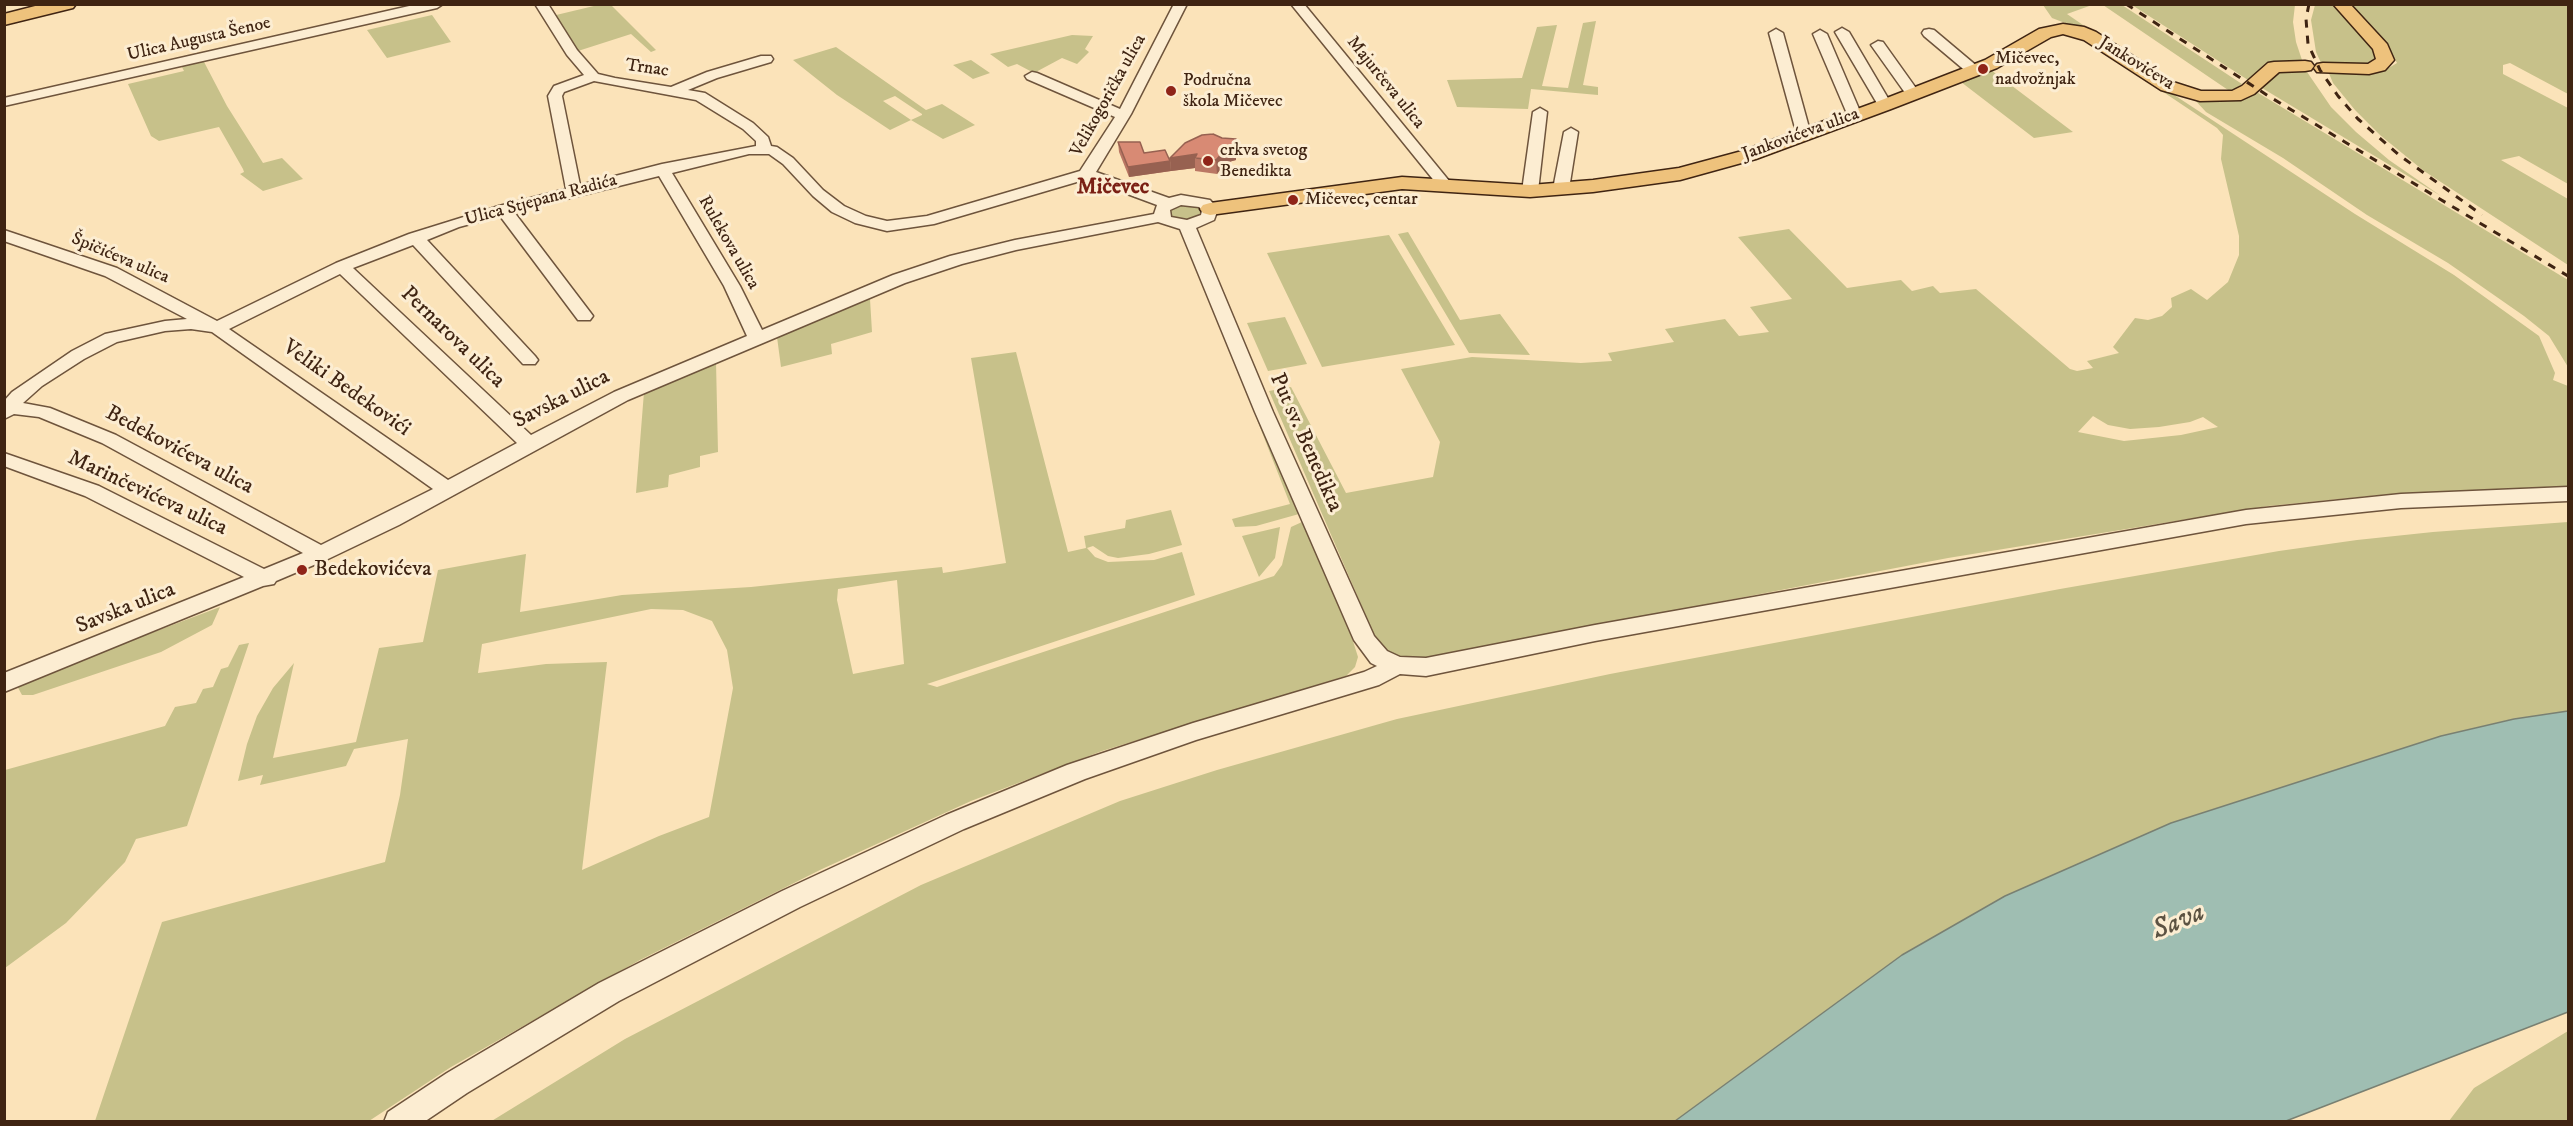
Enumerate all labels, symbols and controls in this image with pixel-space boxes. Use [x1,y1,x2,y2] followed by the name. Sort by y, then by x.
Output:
[125,13,273,67] street label: Ulica Augusta Šenoe
[1066,31,1152,161] street label: Velikogorička ulica
[1341,32,1429,134] street label: Majurčeva ulica
[2094,32,2178,96] street label: Jankovićeva
[1995,48,2076,90] place label: Mičevec, nadvožnjak
[624,55,670,83] street label: Trnac
[1976,62,1990,76] marker: Mičevec, nadvožnjak
[1183,70,1283,112] place label: Područna škola Mičevec
[1164,84,1178,98] marker: Područna škola Mičevec
[1740,104,1862,166] street label: Jankovićeva ulica
[1220,140,1307,182] place label: crkva svetog Benedikta
[1201,154,1215,168] marker: crkva svetog Benedikta
[463,170,619,232] street label: Ulica Stjepana Radića
[1077,175,1149,201] district label: Mičevec
[1305,189,1418,211] place label: Mičevec, centar
[693,192,763,294] street label: Rulekova ulica
[1286,193,1300,207] marker: Mičevec, centar
[68,229,172,289] street label: Špičićeva ulica
[394,282,510,394] street label: Pernarova ulica
[277,335,415,443] street label: Veliki Bedekovići
[509,365,615,435] street label: Savska ulica
[1263,370,1347,516] street label: Put sv. Benedikta
[100,401,258,501] street label: Bedekovićeva ulica
[63,446,231,542] street label: Marinčevićeva ulica
[314,557,431,583] place label: Bedekovićeva
[295,563,309,577] marker: Bedekovićeva
[73,577,179,641] street label: Savska ulica
[2148,897,2210,949] water label: Sava

